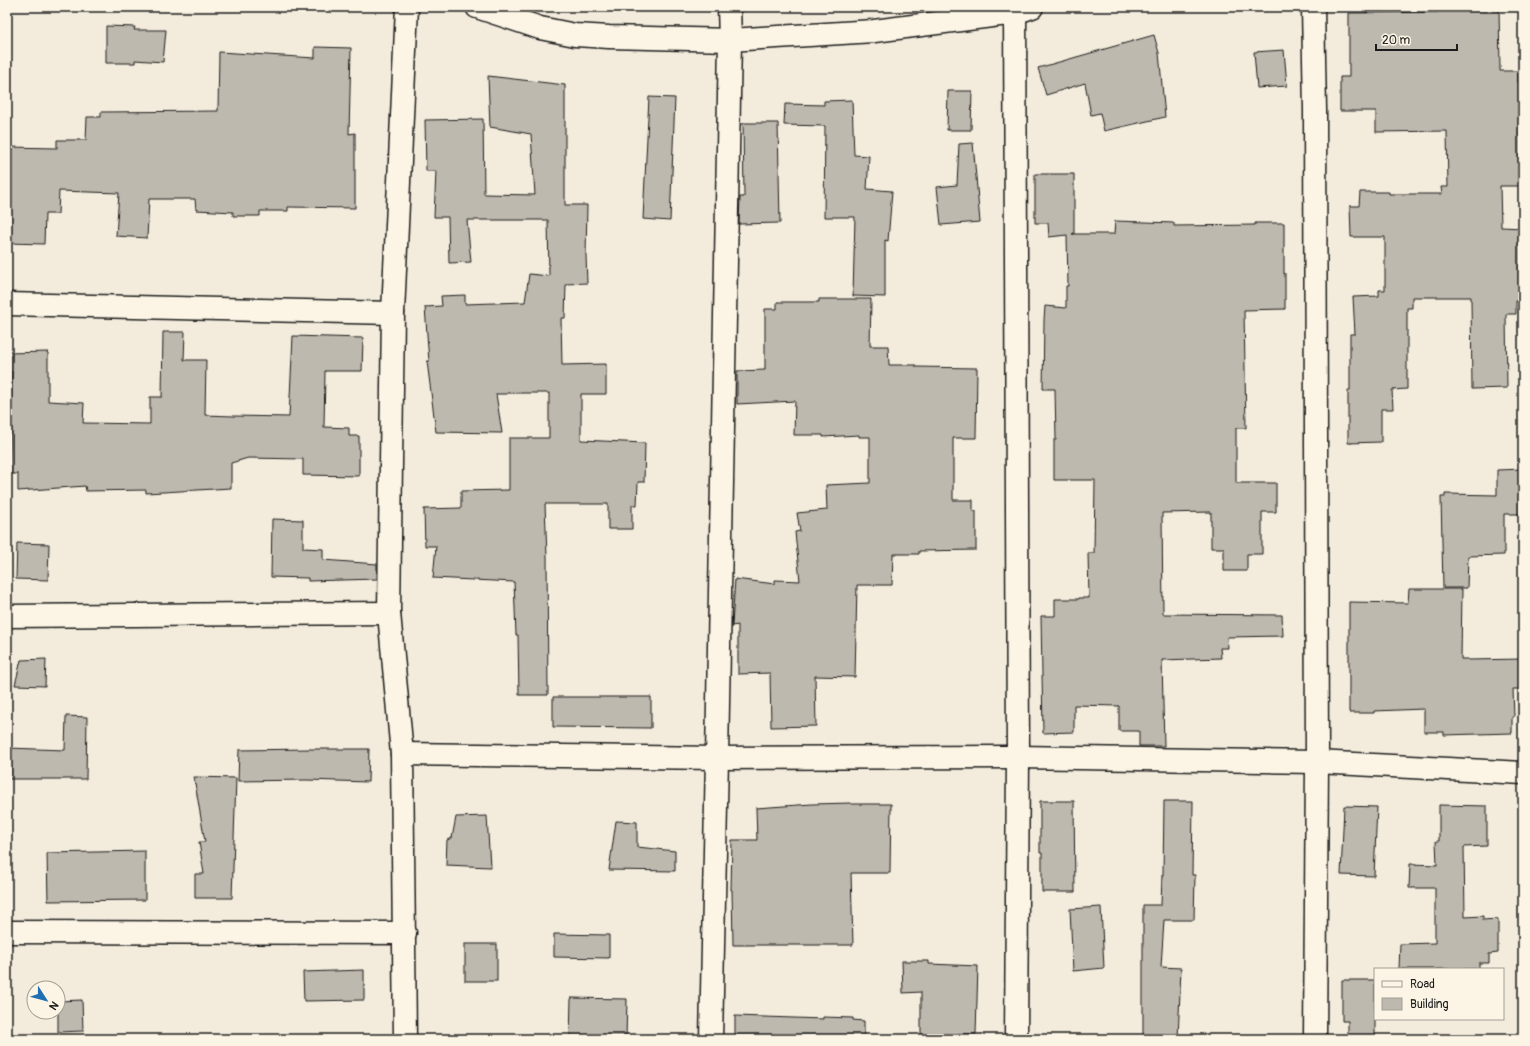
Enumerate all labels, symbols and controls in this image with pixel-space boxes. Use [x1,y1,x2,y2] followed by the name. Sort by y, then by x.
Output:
[1376,26,1457,52] scale bar
[1382,33,1411,48] text: 20 m
[1374,968,1504,1020] legend
[1410,977,1435,992] text: Road
[26,980,66,1020] north arrow
[1410,997,1449,1012] text: Building
[46,999,61,1013] text: N

